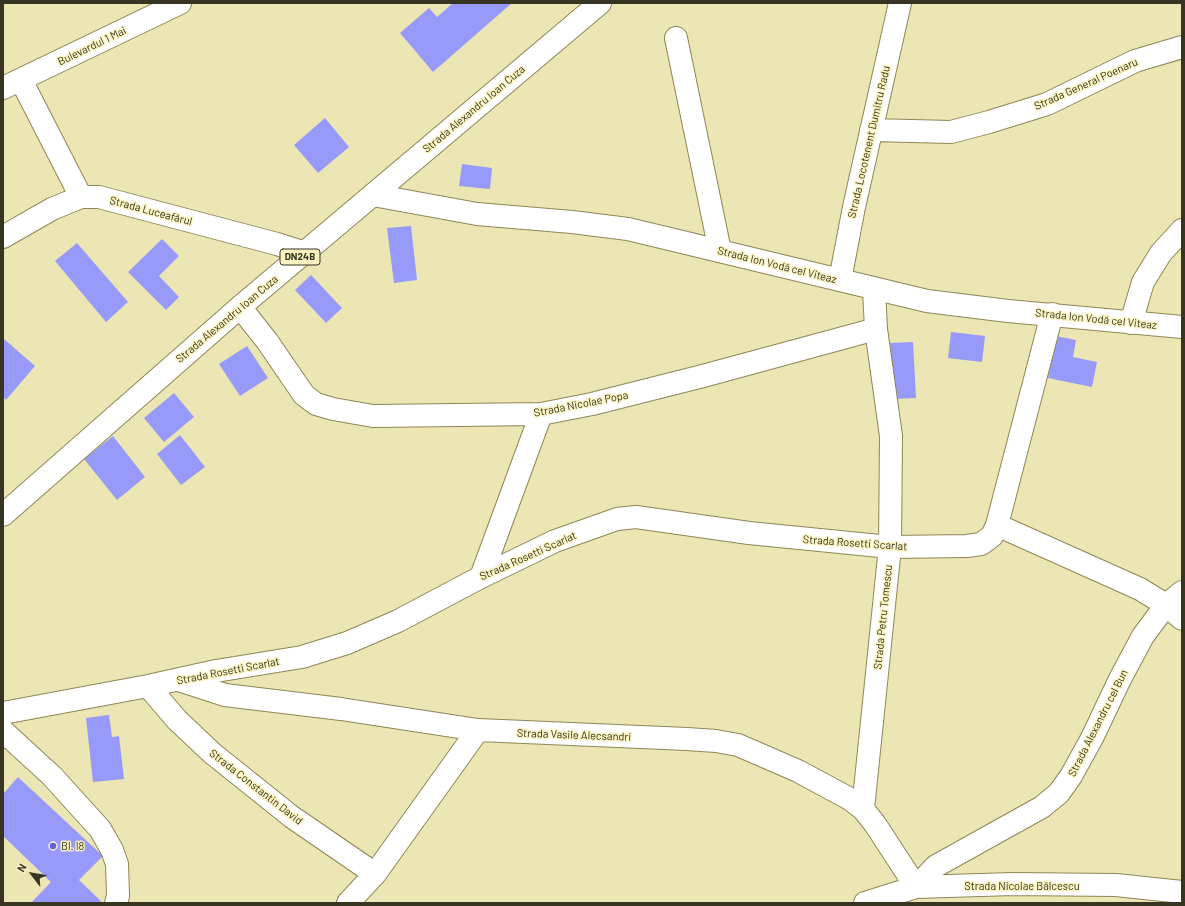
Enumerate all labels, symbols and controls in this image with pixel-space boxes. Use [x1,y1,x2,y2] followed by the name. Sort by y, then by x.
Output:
[56,24,128,68] street label: Bulevardul 1 Mai
[1032,55,1140,113] street label: Strada General Poenaru
[420,62,528,156] street label: Strada Alexandru Ioan Cuza
[845,64,893,220] street label: Strada Locotenent Dumitru Radu
[108,194,194,228] street label: Strada Luceafărul
[716,244,838,286] street label: Strada Ion Vodă cel Viteaz
[280,249,320,265] road number: DN24B
[173,272,281,366] street label: Strada Alexandru Ioan Cuza
[1034,306,1158,332] street label: Strada Ion Vodă cel Viteaz
[533,388,629,420] street label: Strada Nicolae Popa
[478,529,578,583] street label: Strada Rosetti Scarlat
[802,533,908,553] street label: Strada Rosetti Scarlat
[871,564,895,670] street label: Strada Petru Tomescu
[175,655,281,687] street label: Strada Rosetti Scarlat
[1065,667,1131,779] street label: Strada Alexandru cel Bun
[517,726,631,744] street label: Strada Vasile Alecsandri
[207,747,305,827] street label: Strada Constantin David
[61,839,84,853] place label: Bl. I8
[48,841,58,851] marker: Bl. I8
[12,854,52,894] north arrow
[14,861,29,874] text: N
[964,879,1080,893] street label: Strada Nicolae Bălcescu

